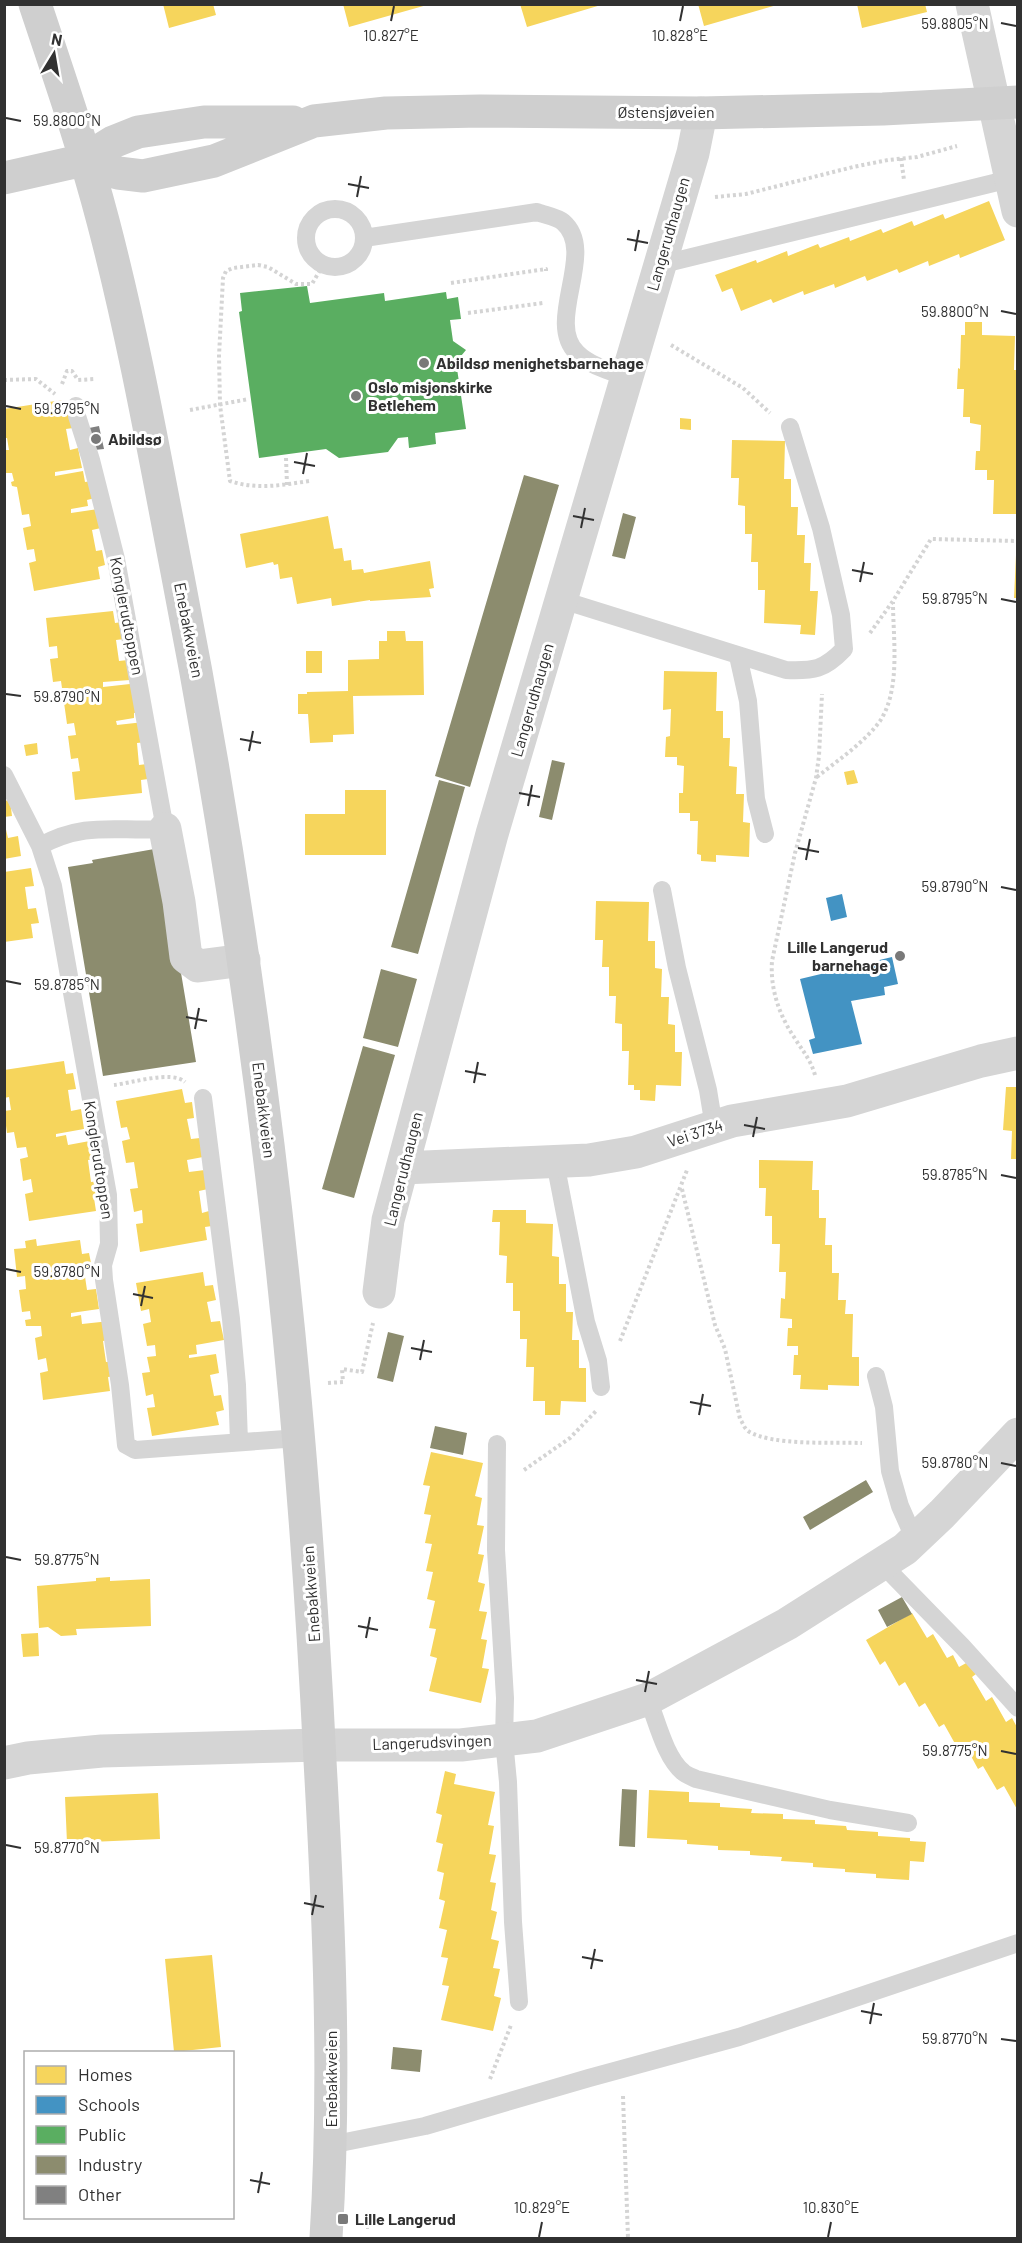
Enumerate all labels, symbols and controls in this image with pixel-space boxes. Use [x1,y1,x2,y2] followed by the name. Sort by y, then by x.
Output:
[921,14,989,32] text: 59.8805°N
[24,24,84,84] north arrow
[363,26,419,44] text: 10.827°E
[652,26,708,44] text: 10.828°E
[50,28,64,49] text: N
[617,102,715,121] street label: Østensjøveien
[33,111,101,129] text: 59.8800°N
[642,175,693,293] street label: Langerudhaugen
[921,302,989,320] text: 59.8800°N
[436,353,644,372] place label: Abildsø menighetsbarnehage
[417,356,431,370] marker: Abildsø menighetsbarnehage
[368,377,493,414] place label: Oslo misjonskirke Betlehem
[349,389,363,403] marker: Oslo misjonskirke Betlehem
[34,399,100,417] text: 59.8795°N
[108,429,162,448] place label: Abildsø
[89,432,103,446] marker: Abildsø
[107,555,148,677] street label: Konglerudtoppen
[171,581,208,679] street label: Enebakkveien
[922,589,988,607] text: 59.8795°N
[506,641,557,759] street label: Langerudhaugen
[34,687,100,705] text: 59.8790°N
[922,877,988,895] text: 59.8790°N
[787,937,888,974] place label: Lille Langerud barnehage
[893,949,907,963] marker: Lille Langerud barnehage
[34,975,100,993] text: 59.8785°N
[249,1061,280,1159] street label: Enebakkveien
[81,1099,118,1221] street label: Konglerudtoppen
[379,1110,426,1228] street label: Langerudhaugen
[665,1115,725,1150] street label: Vei 3734
[922,1165,988,1183] text: 59.8785°N
[34,1262,100,1280] text: 59.8780°N
[922,1453,988,1471] text: 59.8780°N
[298,1545,323,1643] street label: Enebakkveien
[34,1550,100,1568] text: 59.8775°N
[372,1730,492,1753] street label: Langerudsvingen
[922,1741,988,1759] text: 59.8775°N
[34,1838,100,1856] text: 59.8770°N
[922,2029,988,2047] text: 59.8770°N
[321,2031,340,2127] street label: Enebakkveien
[24,2051,234,2219] legend
[78,2063,132,2085] text: Homes
[78,2093,140,2115] text: Schools
[78,2123,126,2145] text: Public
[78,2153,142,2175] text: Industry
[78,2183,122,2205] text: Other
[514,2198,570,2216] text: 10.829°E
[803,2198,859,2216] text: 10.830°E
[355,2209,456,2228] place label: Lille Langerud
[336,2212,350,2226] marker: Lille Langerud

